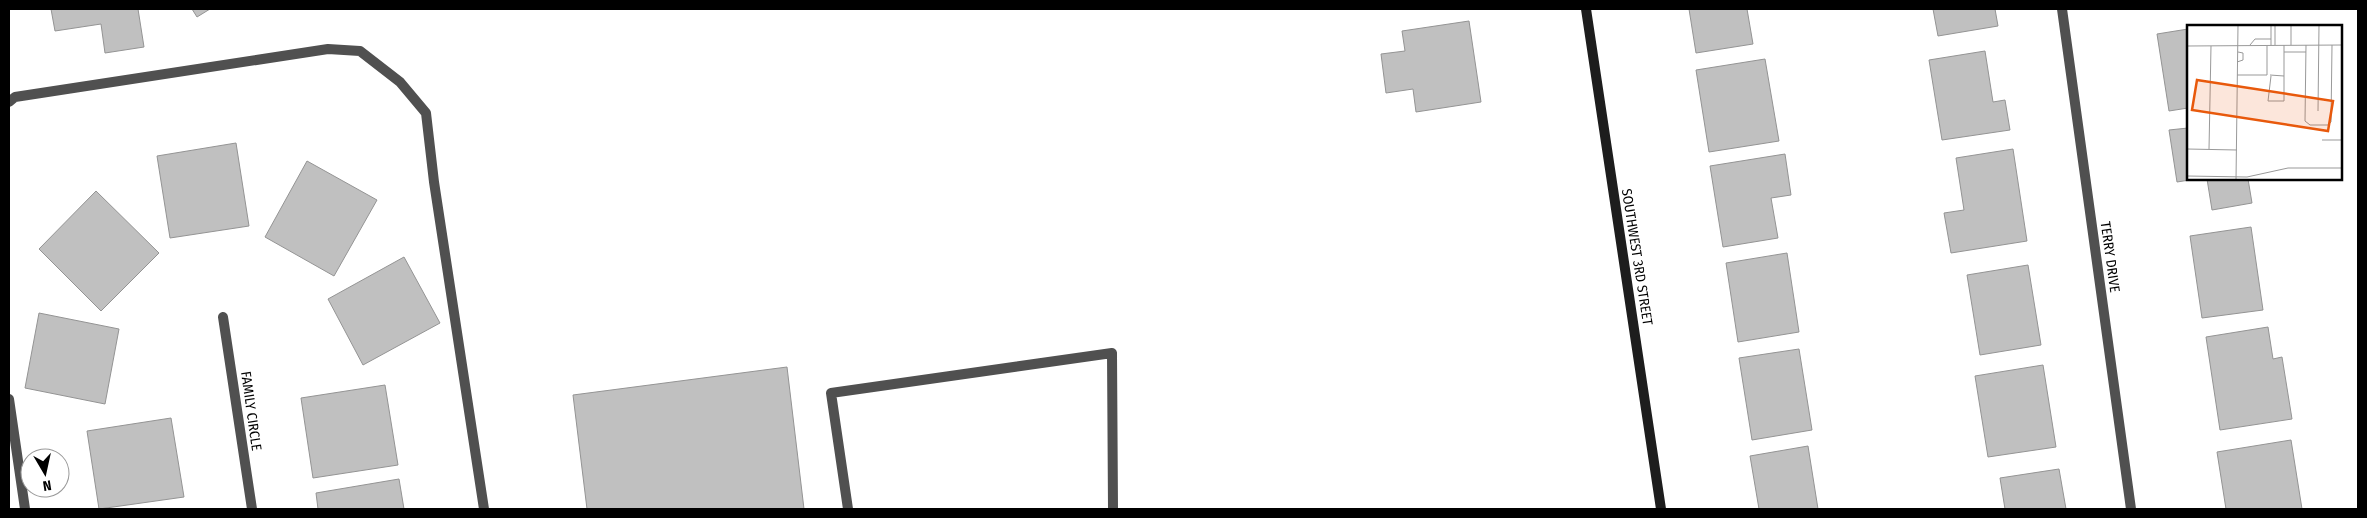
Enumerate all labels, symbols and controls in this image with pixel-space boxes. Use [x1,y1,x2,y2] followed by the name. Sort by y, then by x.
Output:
[2187,25,2342,180] inset map
[1618,188,1656,327] street label: SOUTHWEST 3RD STREET
[2097,220,2123,294] street label: TERRY DRIVE
[237,370,265,452] street label: FAMILY CIRCLE
[20,448,70,498] north arrow
[41,476,52,494] text: N

